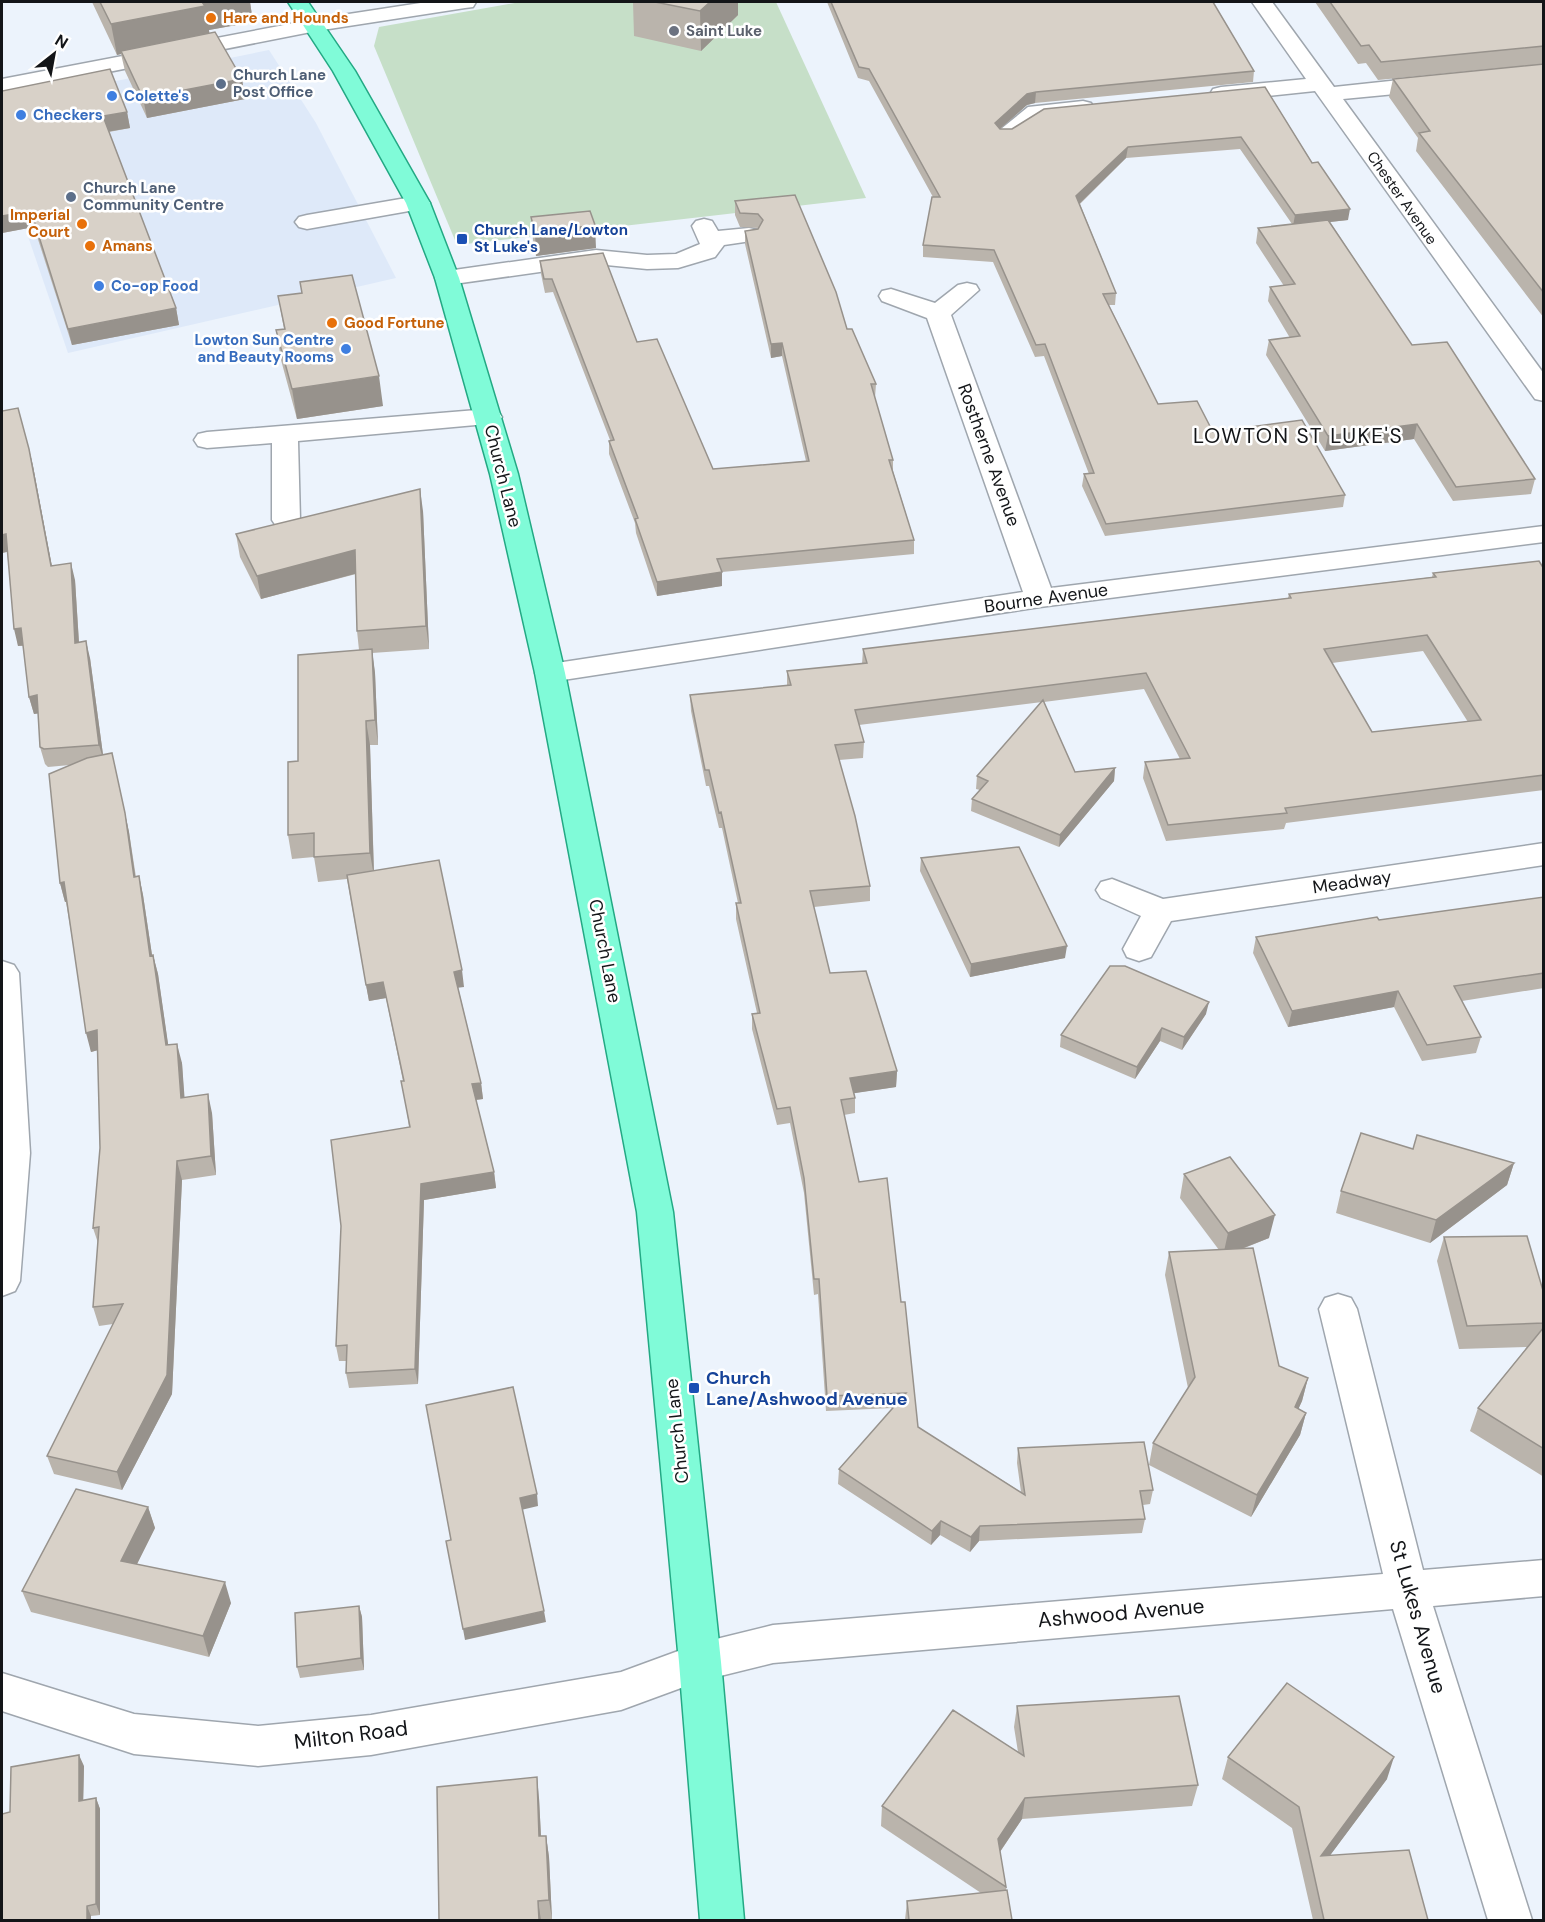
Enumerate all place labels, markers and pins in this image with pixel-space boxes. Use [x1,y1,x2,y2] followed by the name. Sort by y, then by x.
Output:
[223,8,349,28] place label: Hare and Hounds
[204,11,218,25] marker: Hare and Hounds
[686,21,762,41] place label: Saint Luke
[667,24,681,38] marker: Saint Luke
[233,65,326,102] place label: Church Lane Post Office
[214,77,228,91] marker: Church Lane Post Office
[124,86,189,106] place label: Colette's
[105,89,119,103] marker: Colette's
[33,105,103,125] place label: Checkers
[14,108,28,122] marker: Checkers
[83,178,224,215] place label: Church Lane Community Centre
[64,190,78,204] marker: Church Lane Community Centre
[10,205,70,242] place label: Imperial Court
[75,217,89,231] marker: Imperial Court
[474,220,628,257] place label: Church Lane/Lowton St Luke's
[455,232,469,246] marker: Church Lane/Lowton St Luke's
[102,236,153,256] place label: Amans
[83,239,97,253] marker: Amans
[111,276,198,296] place label: Co-op Food
[92,279,106,293] marker: Co-op Food
[344,313,445,333] place label: Good Fortune
[325,316,339,330] marker: Good Fortune
[195,330,334,367] place label: Lowton Sun Centre and Beauty Rooms
[339,342,353,356] marker: Lowton Sun Centre and Beauty Rooms
[706,1366,908,1411] place label: Church Lane/Ashwood Avenue
[687,1381,701,1395] marker: Church Lane/Ashwood Avenue

